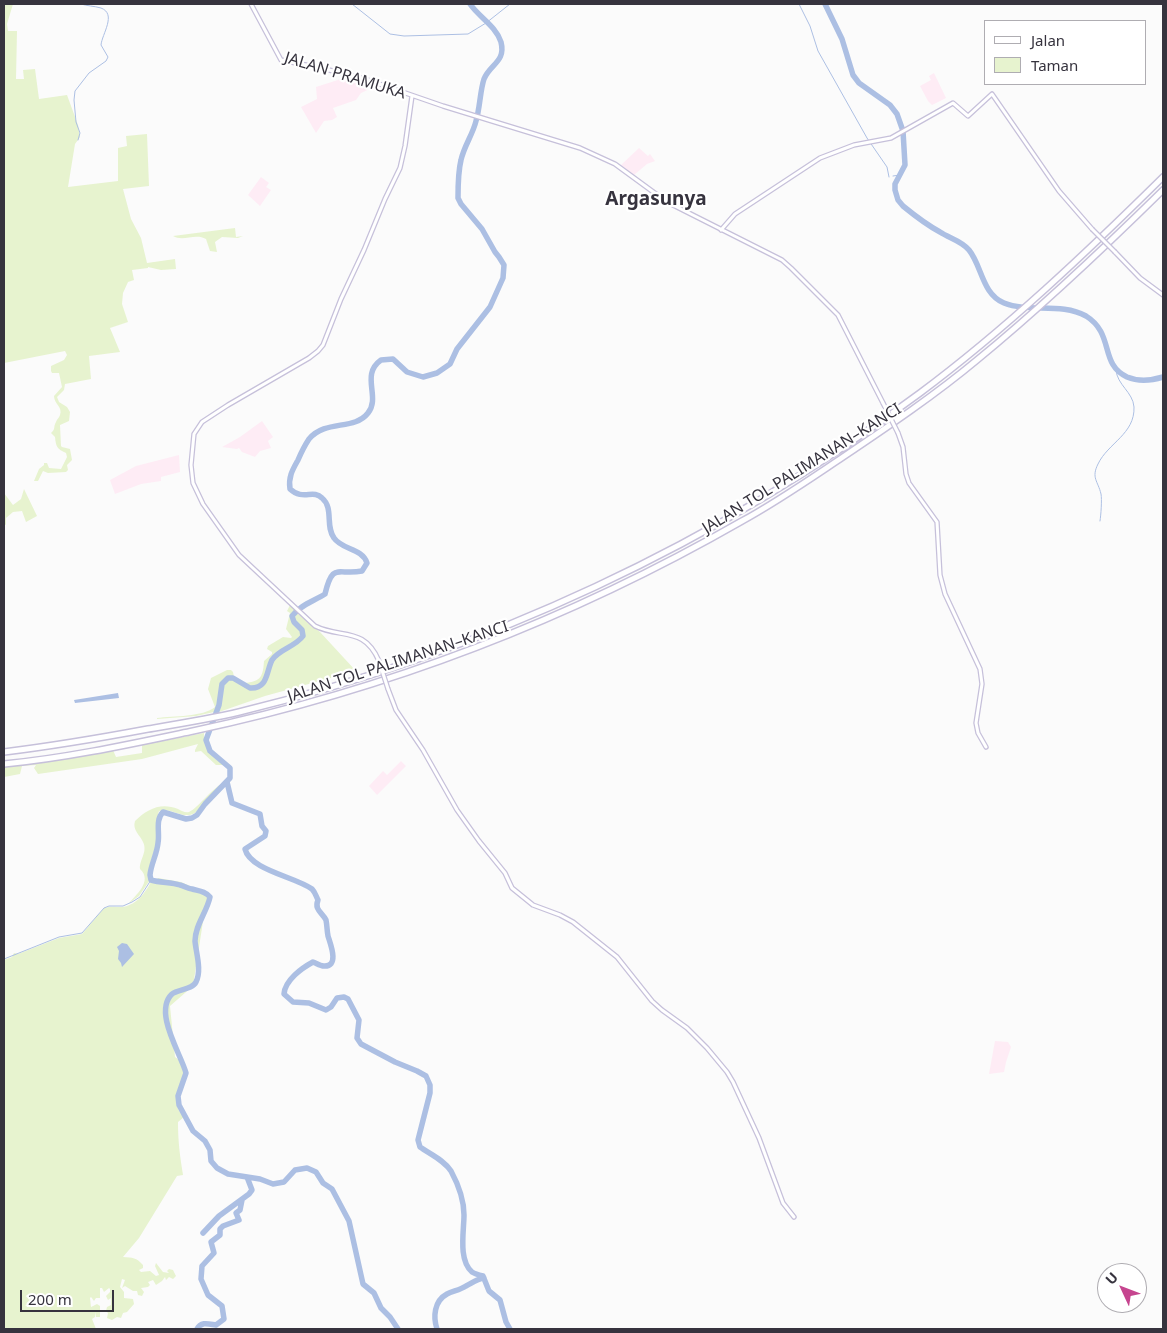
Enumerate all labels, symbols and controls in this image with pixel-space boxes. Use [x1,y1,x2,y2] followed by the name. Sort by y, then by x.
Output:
[984,20,1147,85] legend
[1031,30,1065,50] text: Jalan
[282,48,408,104] street label: JALAN PRAMUKA
[1031,55,1078,75] text: Taman
[605,189,707,211] district label: Argasunya
[699,400,905,538] street label: JALAN TOL PALIMANAN–KANCI
[285,617,511,707] street label: JALAN TOL PALIMANAN–KANCI
[1097,1263,1147,1313] north arrow
[1101,1268,1122,1288] text: U
[22,1280,116,1312] scale bar
[28,1289,72,1309] text: 200 m

